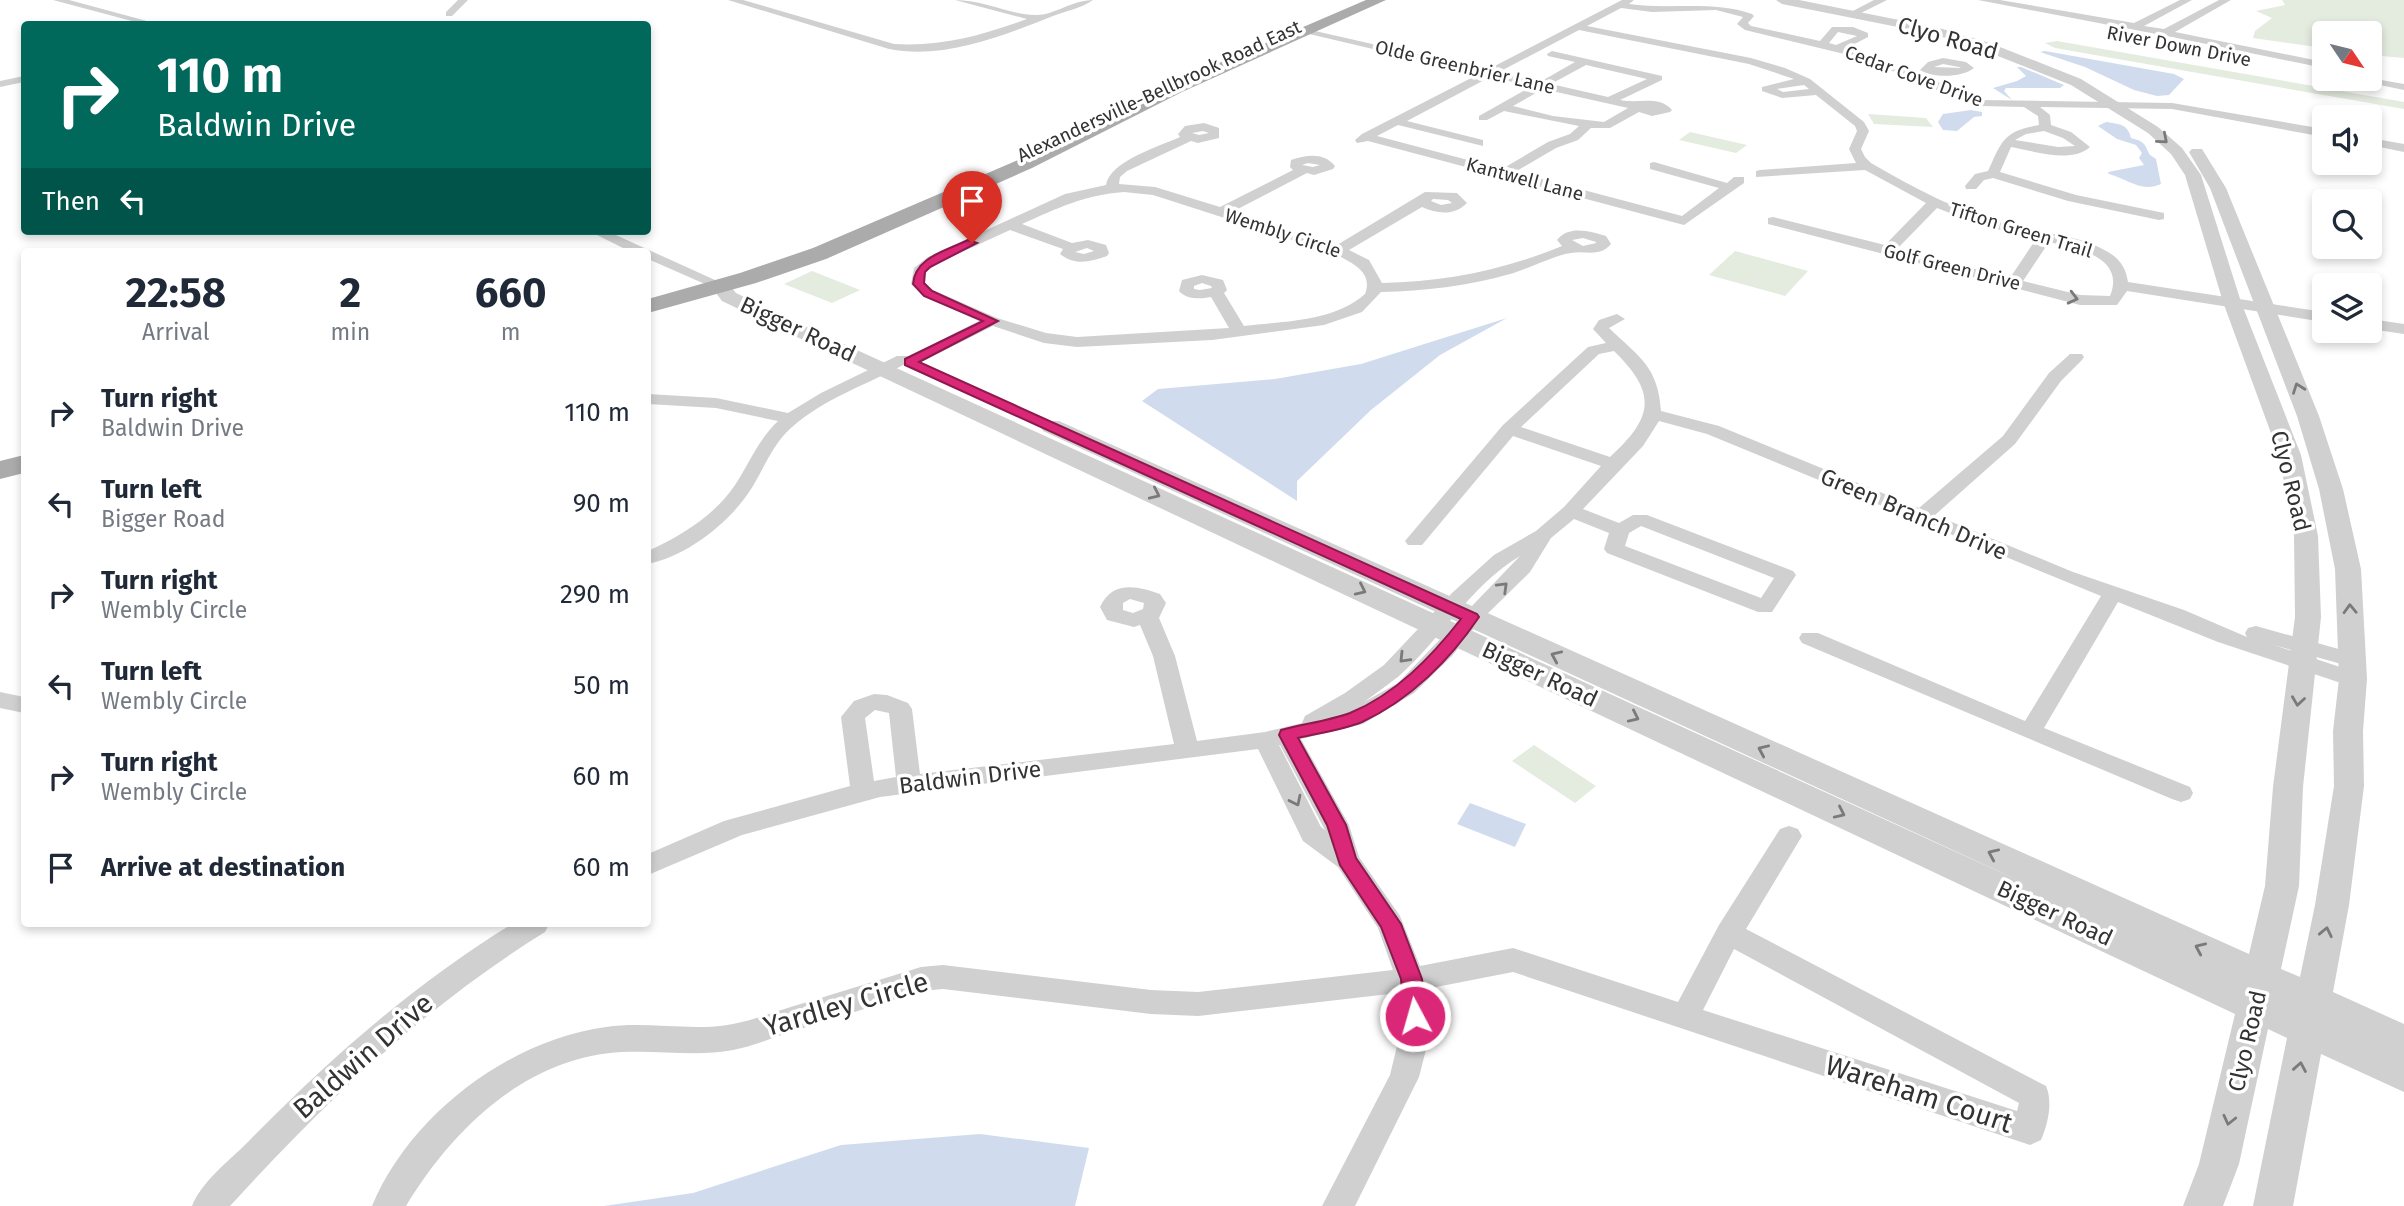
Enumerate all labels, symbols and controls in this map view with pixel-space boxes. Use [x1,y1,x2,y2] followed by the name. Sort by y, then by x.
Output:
[1895,10,2001,66] street label: Clyo Road
[1013,15,1305,167] street label: Alexandersville-Bellbrook Road East
[2105,21,2253,71] street label: River Down Drive
[2312,21,2382,91] north arrow
[2312,21,2382,343] map controls
[1373,35,1557,99] street label: Olde Greenbrier Lane
[1842,40,1986,112] street label: Cedar Cove Drive
[157,46,283,105] text: 110 m
[42,49,133,140] icon: right
[2312,105,2382,175] button: sound
[157,106,356,144] text: Baldwin Drive
[2155,131,2168,144] one-way arrow
[1464,152,1586,206] street label: Kantwell Lane
[942,171,1002,243] pin
[114,182,152,220] icon: left
[953,182,991,220] icon: arrive
[42,186,100,217] text: Then
[2312,189,2382,259] button: search
[1947,197,2096,263] street label: Tifton Green Trail
[1222,203,1344,263] street label: Wembly Circle
[1881,239,2023,295] street label: Golf Green Drive
[125,268,226,318] text: 22:58
[340,268,361,318] text: 2
[475,268,547,318] text: 660
[2312,273,2382,343] button: layers
[736,290,860,368] street label: Bigger Road
[2067,290,2079,304] one-way arrow
[142,318,209,346] text: Arrival
[331,318,370,346] text: min
[501,318,520,346] text: m
[101,383,218,414] text: Turn right
[2292,383,2306,395] one-way arrow
[42,394,80,432] icon: right
[564,397,630,428] text: 110 m
[101,414,244,442] text: Baldwin Drive
[2265,428,2317,534] street label: Clyo Road
[1817,462,2011,566] street label: Green Branch Drive
[101,474,202,505] text: Turn left
[42,485,80,523] icon: left
[1148,486,1160,500] one-way arrow
[573,488,630,519] text: 90 m
[101,505,226,533] text: Bigger Road
[101,565,218,596] text: Turn right
[42,576,80,614] icon: right
[560,579,630,610] text: 290 m
[1354,582,1366,596] one-way arrow
[1495,583,1508,596] one-way arrow
[101,596,247,624] text: Wembly Circle
[2343,603,2358,614] one-way arrow
[1478,635,1602,713] street label: Bigger Road
[1400,649,1413,662] one-way arrow
[1551,650,1563,664] one-way arrow
[101,656,202,687] text: Turn left
[42,667,80,705] icon: left
[573,670,630,701] text: 50 m
[101,687,247,715] text: Wembly Circle
[2290,695,2305,707] one-way arrow
[1627,709,1639,723] one-way arrow
[1758,744,1770,758] one-way arrow
[101,747,218,778] text: Turn right
[897,754,1043,800] street label: Baldwin Drive
[42,758,80,796] icon: right
[572,761,630,792] text: 60 m
[101,778,247,806] text: Wembly Circle
[1287,794,1301,806] one-way arrow
[1833,805,1845,819] one-way arrow
[1987,848,2000,862] one-way arrow
[42,849,80,887] icon: arrive
[101,852,345,883] text: Arrive at destination
[572,852,630,883] text: 60 m
[1993,874,2117,952] street label: Bigger Road
[2318,926,2333,938] one-way arrow
[2195,942,2207,956] one-way arrow
[760,965,932,1043] street label: Yardley Circle
[1378,979,1452,1053] position arrow
[286,986,440,1126] street label: Baldwin Drive
[2222,988,2272,1094] street label: Clyo Road
[1821,1048,2017,1140] street label: Wareham Court
[2292,1061,2307,1073] one-way arrow
[2222,1114,2237,1126] one-way arrow

